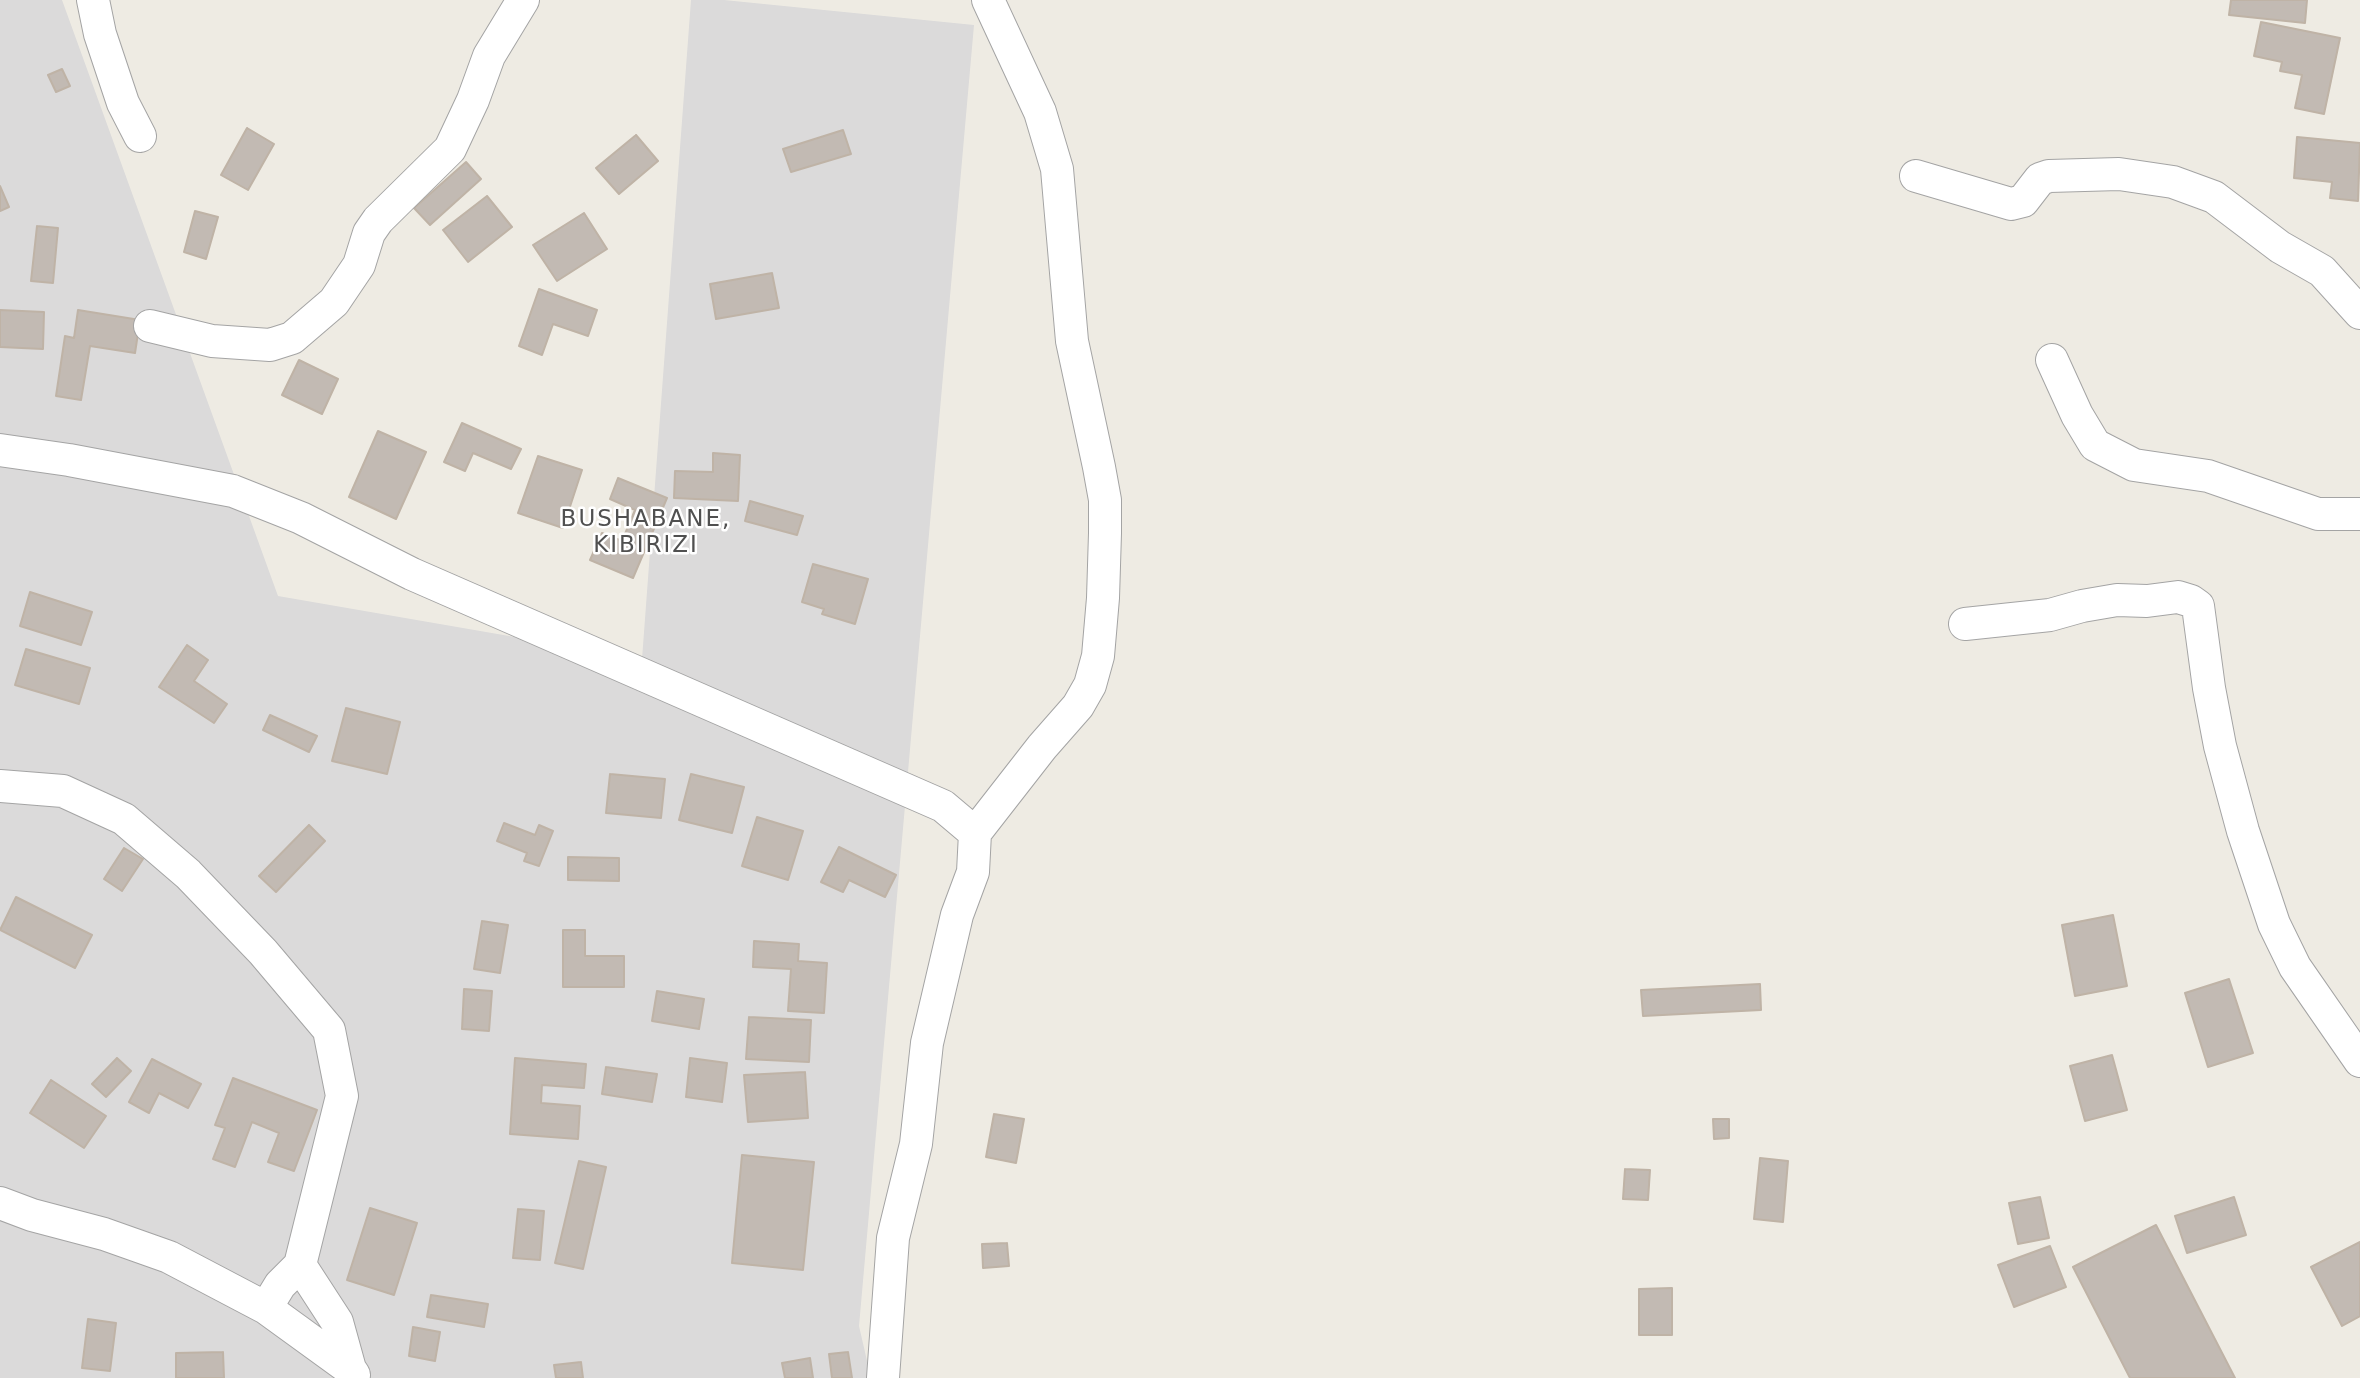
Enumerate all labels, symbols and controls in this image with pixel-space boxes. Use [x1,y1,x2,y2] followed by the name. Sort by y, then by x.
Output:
[562,506,730,560] district label: BUSHABANE, KIBIRIZI

